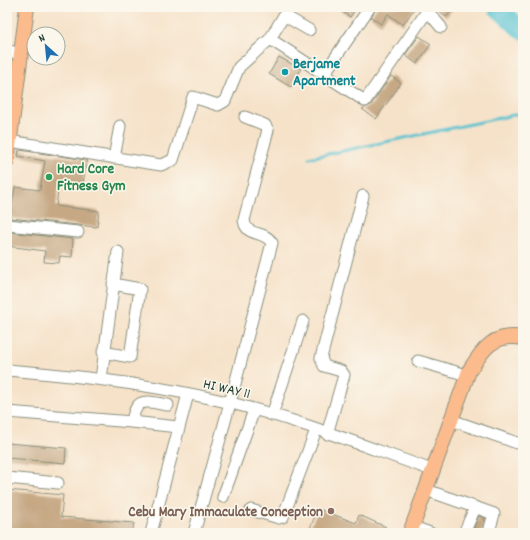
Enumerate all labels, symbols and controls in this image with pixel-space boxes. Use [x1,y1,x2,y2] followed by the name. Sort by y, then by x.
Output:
[26,26,66,66] north arrow
[36,30,49,47] text: N
[293,54,356,93] place label: Berjame Apartment
[280,67,290,77] marker: Berjame Apartment
[57,159,126,198] place label: Hard Core Fitness Gym
[44,172,54,182] marker: Hard Core Fitness Gym
[201,374,252,406] street label: HI WAY 11
[128,502,323,524] place label: Cebu Mary Immaculate Conception
[326,506,336,516] marker: Cebu Mary Immaculate Conception

